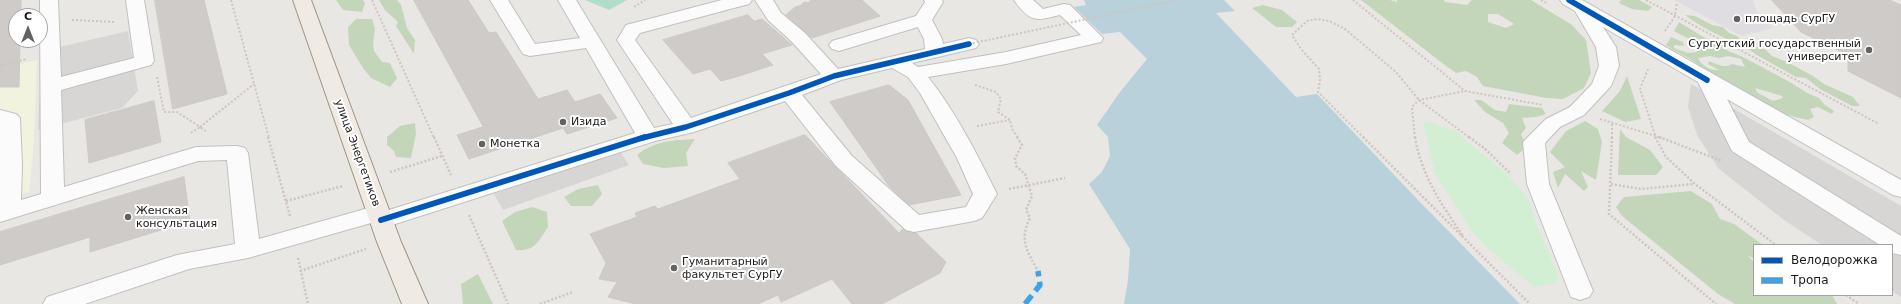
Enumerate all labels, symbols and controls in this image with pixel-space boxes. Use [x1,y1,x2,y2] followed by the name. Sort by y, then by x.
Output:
[8,8,48,48] north arrow
[24,10,32,23] text: С
[1745,12,1835,26] place label: площадь СурГУ
[1732,14,1742,24] marker: площадь СурГУ
[1688,37,1861,63] place label: Сургутский государственный университет
[1864,45,1874,55] marker: Сургутский государственный университет
[331,98,383,208] street label: улица Энергетиков
[571,115,607,129] place label: Изида
[558,117,568,127] marker: Изида
[490,137,540,151] place label: Монетка
[477,139,487,149] marker: Монетка
[136,204,217,230] place label: Женская консультация
[123,212,133,222] marker: Женская консультация
[1753,244,1893,296] legend
[1791,253,1878,267] text: Велодорожка
[682,255,782,281] place label: Гуманитарный факультет СурГУ
[669,263,679,273] marker: Гуманитарный факультет СурГУ
[1791,273,1829,287] text: Тропа

